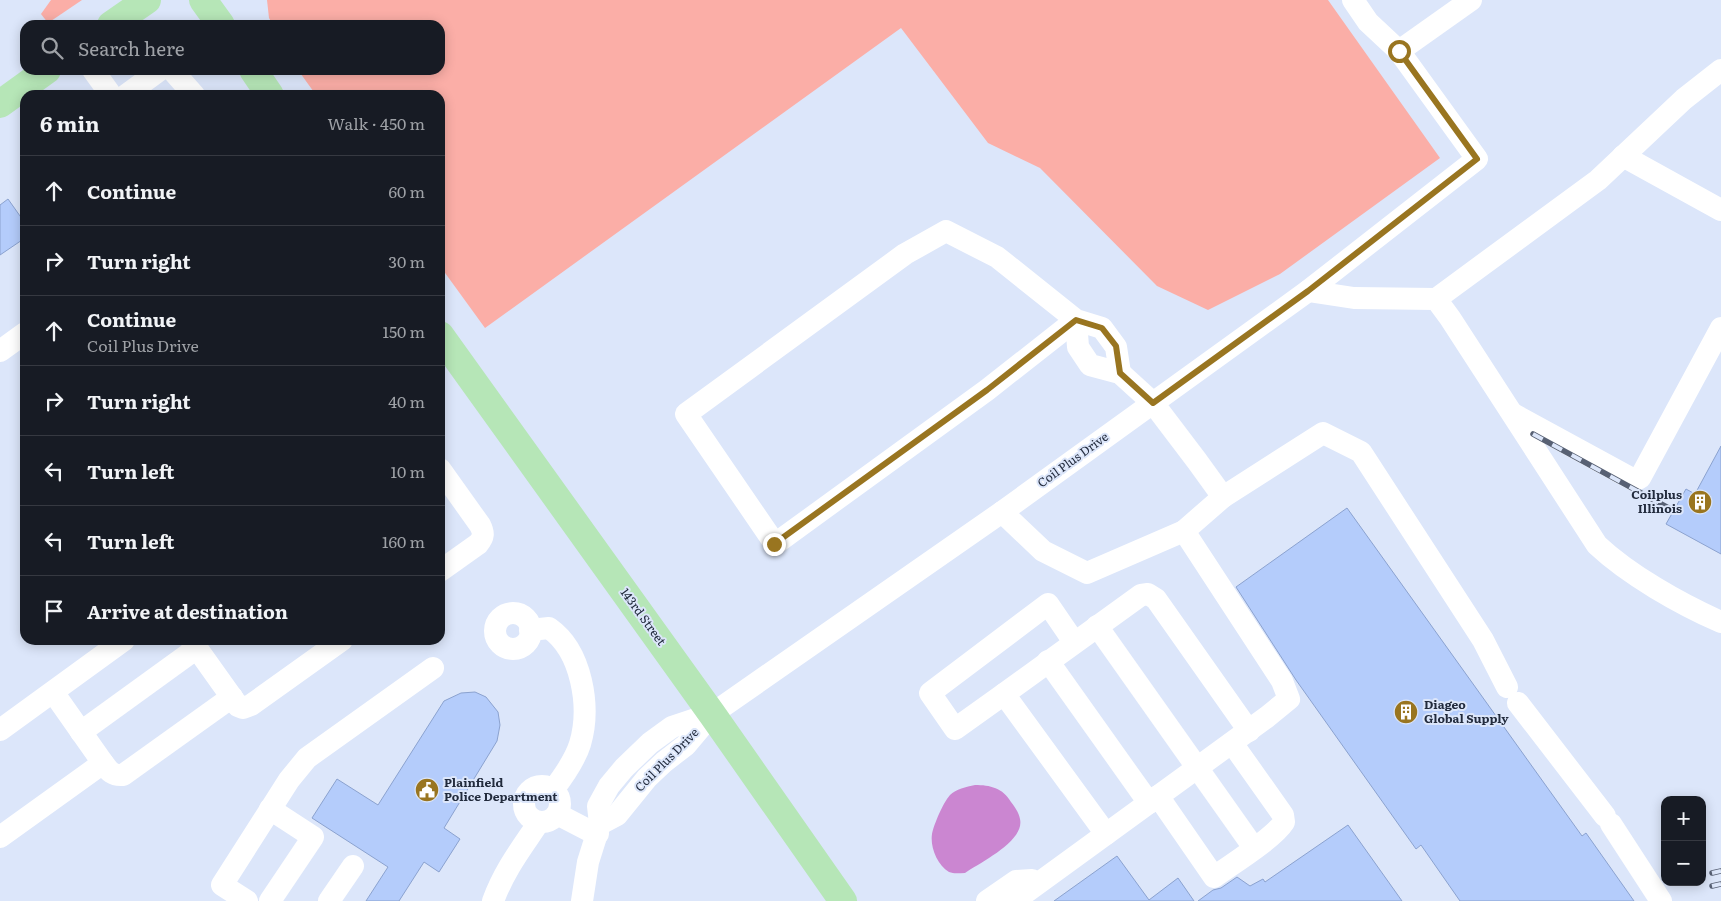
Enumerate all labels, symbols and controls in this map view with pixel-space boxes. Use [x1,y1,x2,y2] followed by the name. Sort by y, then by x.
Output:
[20,20,445,75] search box
[38,34,66,62] icon: search
[78,34,185,62] text: Search here
[1388,40,1411,63] route start
[40,107,100,138] text: 6 min
[327,111,425,135] text: Walk · 450 m
[40,177,68,205] icon: ahead
[87,177,176,205] text: Continue
[388,179,425,203] text: 60 m
[40,247,68,275] icon: right
[87,247,191,275] text: Turn right
[388,249,425,273] text: 30 m
[87,305,176,333] text: Continue
[40,317,68,345] icon: ahead
[382,319,425,343] text: 150 m
[87,333,199,357] text: Coil Plus Drive
[40,387,68,415] icon: right
[87,387,191,415] text: Turn right
[388,389,425,413] text: 40 m
[1033,427,1112,491] street label: Coil Plus Drive
[40,457,68,485] icon: left
[87,457,174,485] text: Turn left
[391,459,425,483] text: 10 m
[1631,485,1682,517] place label: Coilplus Illinois
[1687,489,1713,515] building icon: Coilplus Illinois
[40,527,68,555] icon: left
[87,527,174,555] text: Turn left
[382,529,425,553] text: 160 m
[763,533,786,556] route end
[617,584,671,649] street label: 143rd Street
[40,597,68,625] icon: arrive
[87,597,288,625] text: Arrive at destination
[1424,695,1509,727] place label: Diageo Global Supply
[1393,699,1419,725] building icon: Diageo Global Supply
[630,723,702,795] street label: Coil Plus Drive
[444,773,558,805] place label: Plainfield Police Department
[414,777,440,803] public building icon: Plainfield Police Department
[1661,796,1706,886] map controls
[1661,796,1706,841] button: +
[1661,841,1706,886] button: −

